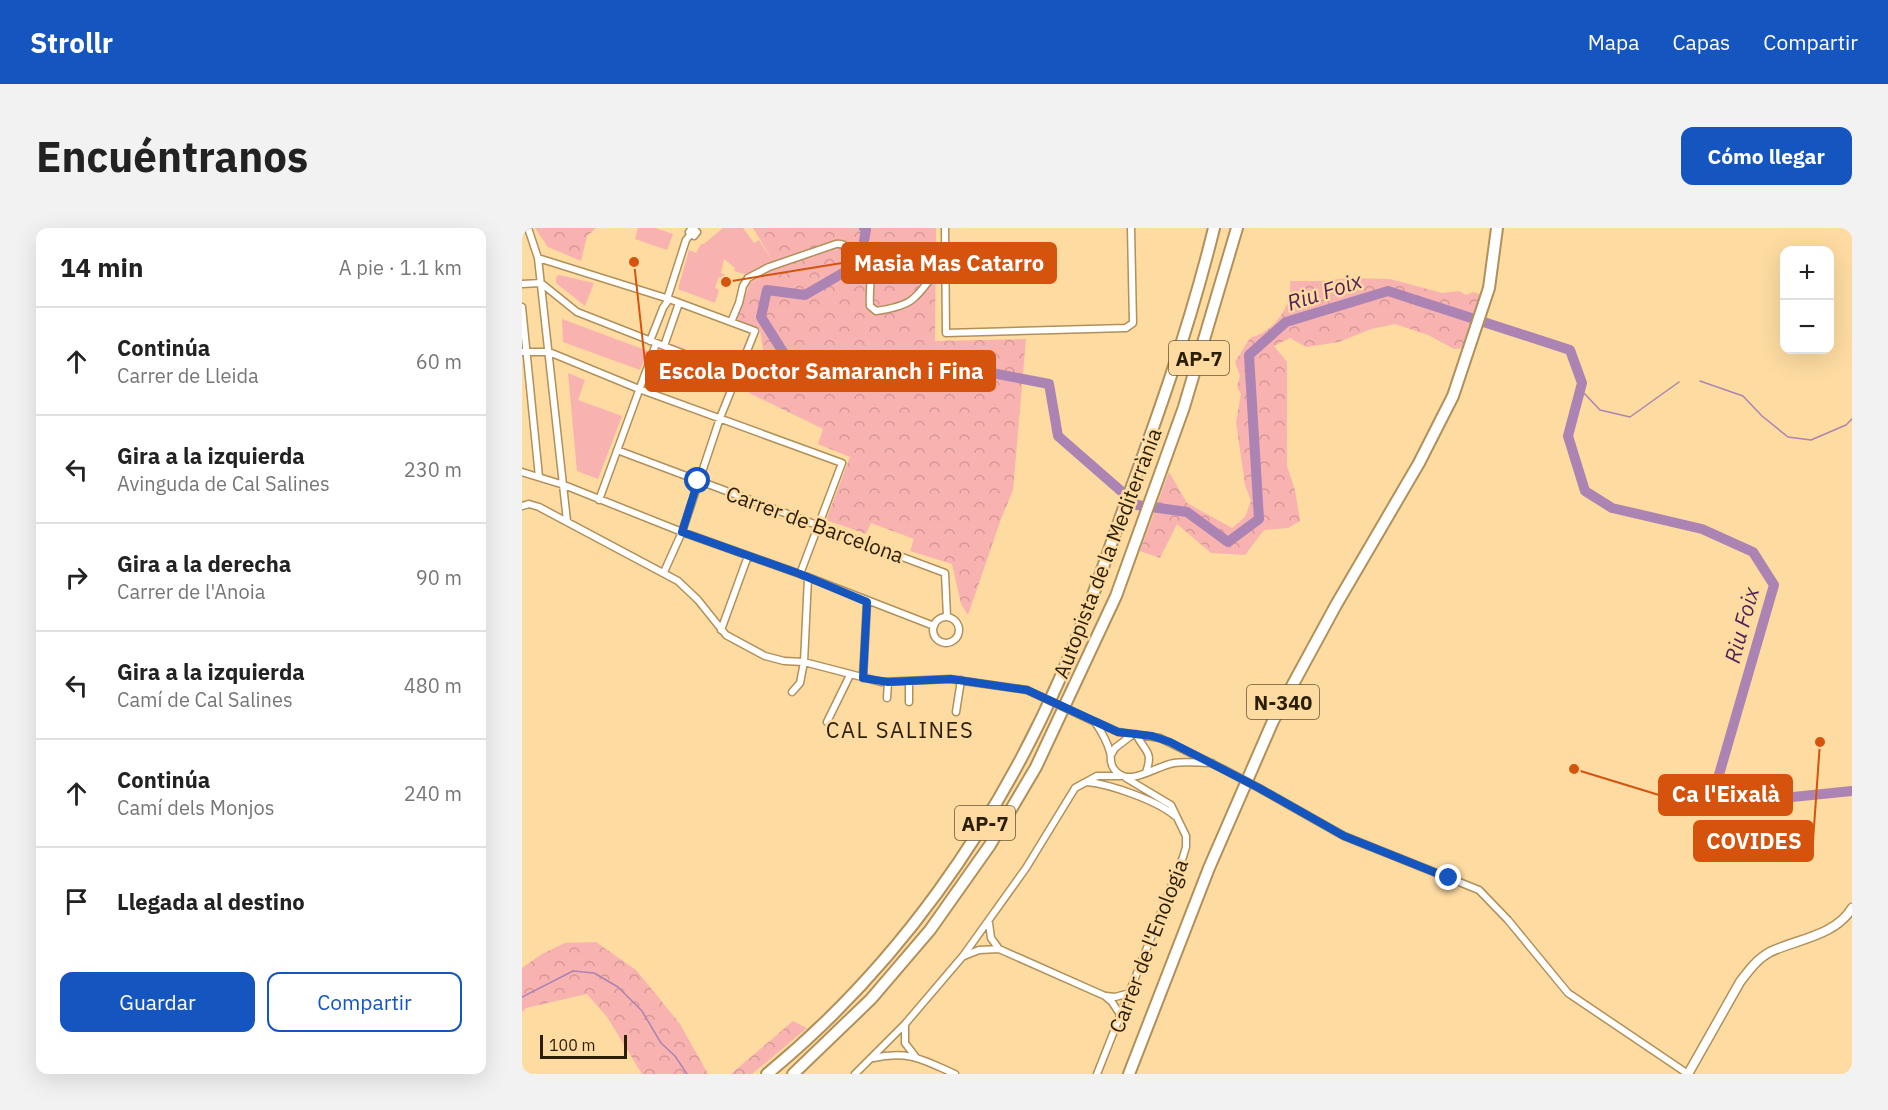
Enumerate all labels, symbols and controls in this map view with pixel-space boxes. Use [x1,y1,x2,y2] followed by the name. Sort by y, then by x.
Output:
[30,24,113,61] text: Strollr
[1588,28,1639,56] text: Mapa
[1672,28,1730,56] text: Capas
[1763,28,1858,56] text: Compartir
[1681,127,1852,185] button: Cómo llegar
[36,129,308,184] text: Encuéntranos
[842,243,1056,283] callout: Masia Mas Catarro
[1780,246,1834,354] map controls
[1780,246,1834,300] button: +
[854,248,1044,277] text: Masia Mas Catarro
[60,250,144,284] text: 14 min
[339,254,462,281] text: A pie · 1.1 km
[1283,265,1366,317] water label: Riu Foix
[1780,300,1834,354] button: −
[117,333,210,362] text: Continúa
[1169,341,1229,375] road number: AP-7
[60,345,93,378] icon: ahead
[416,348,462,375] text: 60 m
[646,351,995,391] callout: Escola Doctor Samaranch i Fina
[658,356,984,385] text: Escola Doctor Samaranch i Fina
[117,362,259,389] text: Carrer de Lleida
[1046,424,1168,682] street label: Autopista de la Mediterrània
[117,441,305,470] text: Gira a la izquierda
[60,453,93,486] icon: left
[404,456,462,483] text: 230 m
[684,467,710,493] route start
[117,470,330,497] text: Avinguda de Cal Salines
[722,479,908,569] street label: Carrer de Barcelona
[117,549,291,578] text: Gira a la derecha
[60,561,93,594] icon: right
[416,564,462,591] text: 90 m
[117,578,265,605] text: Carrer de l'Anoia
[1717,583,1765,666] water label: Riu Foix
[117,657,305,686] text: Gira a la izquierda
[60,669,93,702] icon: left
[404,672,462,699] text: 480 m
[1247,685,1319,719] road number: N-340
[117,686,293,713] text: Camí de Cal Salines
[826,715,974,744] district label: CAL SALINES
[117,765,210,794] text: Continúa
[1659,775,1792,815] callout: Ca l'Eixalà
[60,777,93,810] icon: ahead
[1672,779,1780,808] text: Ca l'Eixalà
[404,780,462,807] text: 240 m
[117,794,275,821] text: Camí dels Monjos
[955,806,1015,840] road number: AP-7
[1694,821,1813,861] callout: COVIDES
[1706,826,1802,855] text: COVIDES
[1102,855,1194,1037] street label: Carrer de l'Enologia
[1435,864,1461,890] route end
[60,885,93,918] icon: arrive
[117,887,305,916] text: Llegada al destino
[60,972,255,1032] button: Guardar
[267,972,462,1032] button: Compartir
[540,1032,627,1060] scale bar
[549,1035,596,1055] text: 100 m

